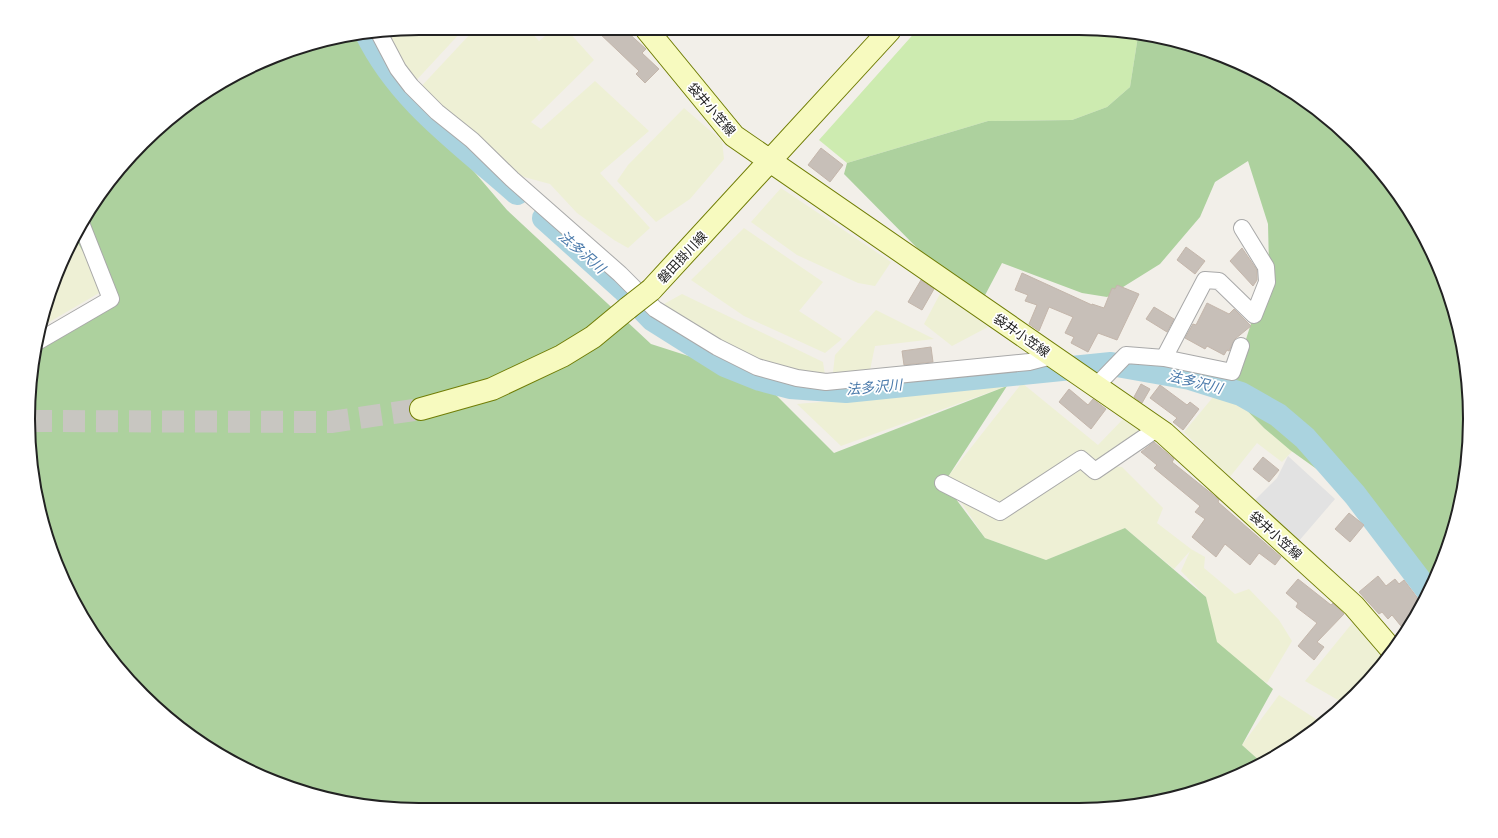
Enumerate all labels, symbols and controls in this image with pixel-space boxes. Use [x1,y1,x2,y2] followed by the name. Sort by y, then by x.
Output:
[683,80,739,140] street label: 袋井小笠線
[554,228,609,279] water label: 法多沢川
[655,228,711,288] street label: 磐田掛川線
[990,311,1053,362] street label: 袋井小笠線
[1165,368,1226,399] water label: 法多沢川
[845,377,905,399] water label: 法多沢川
[1245,508,1305,564] street label: 袋井小笠線

